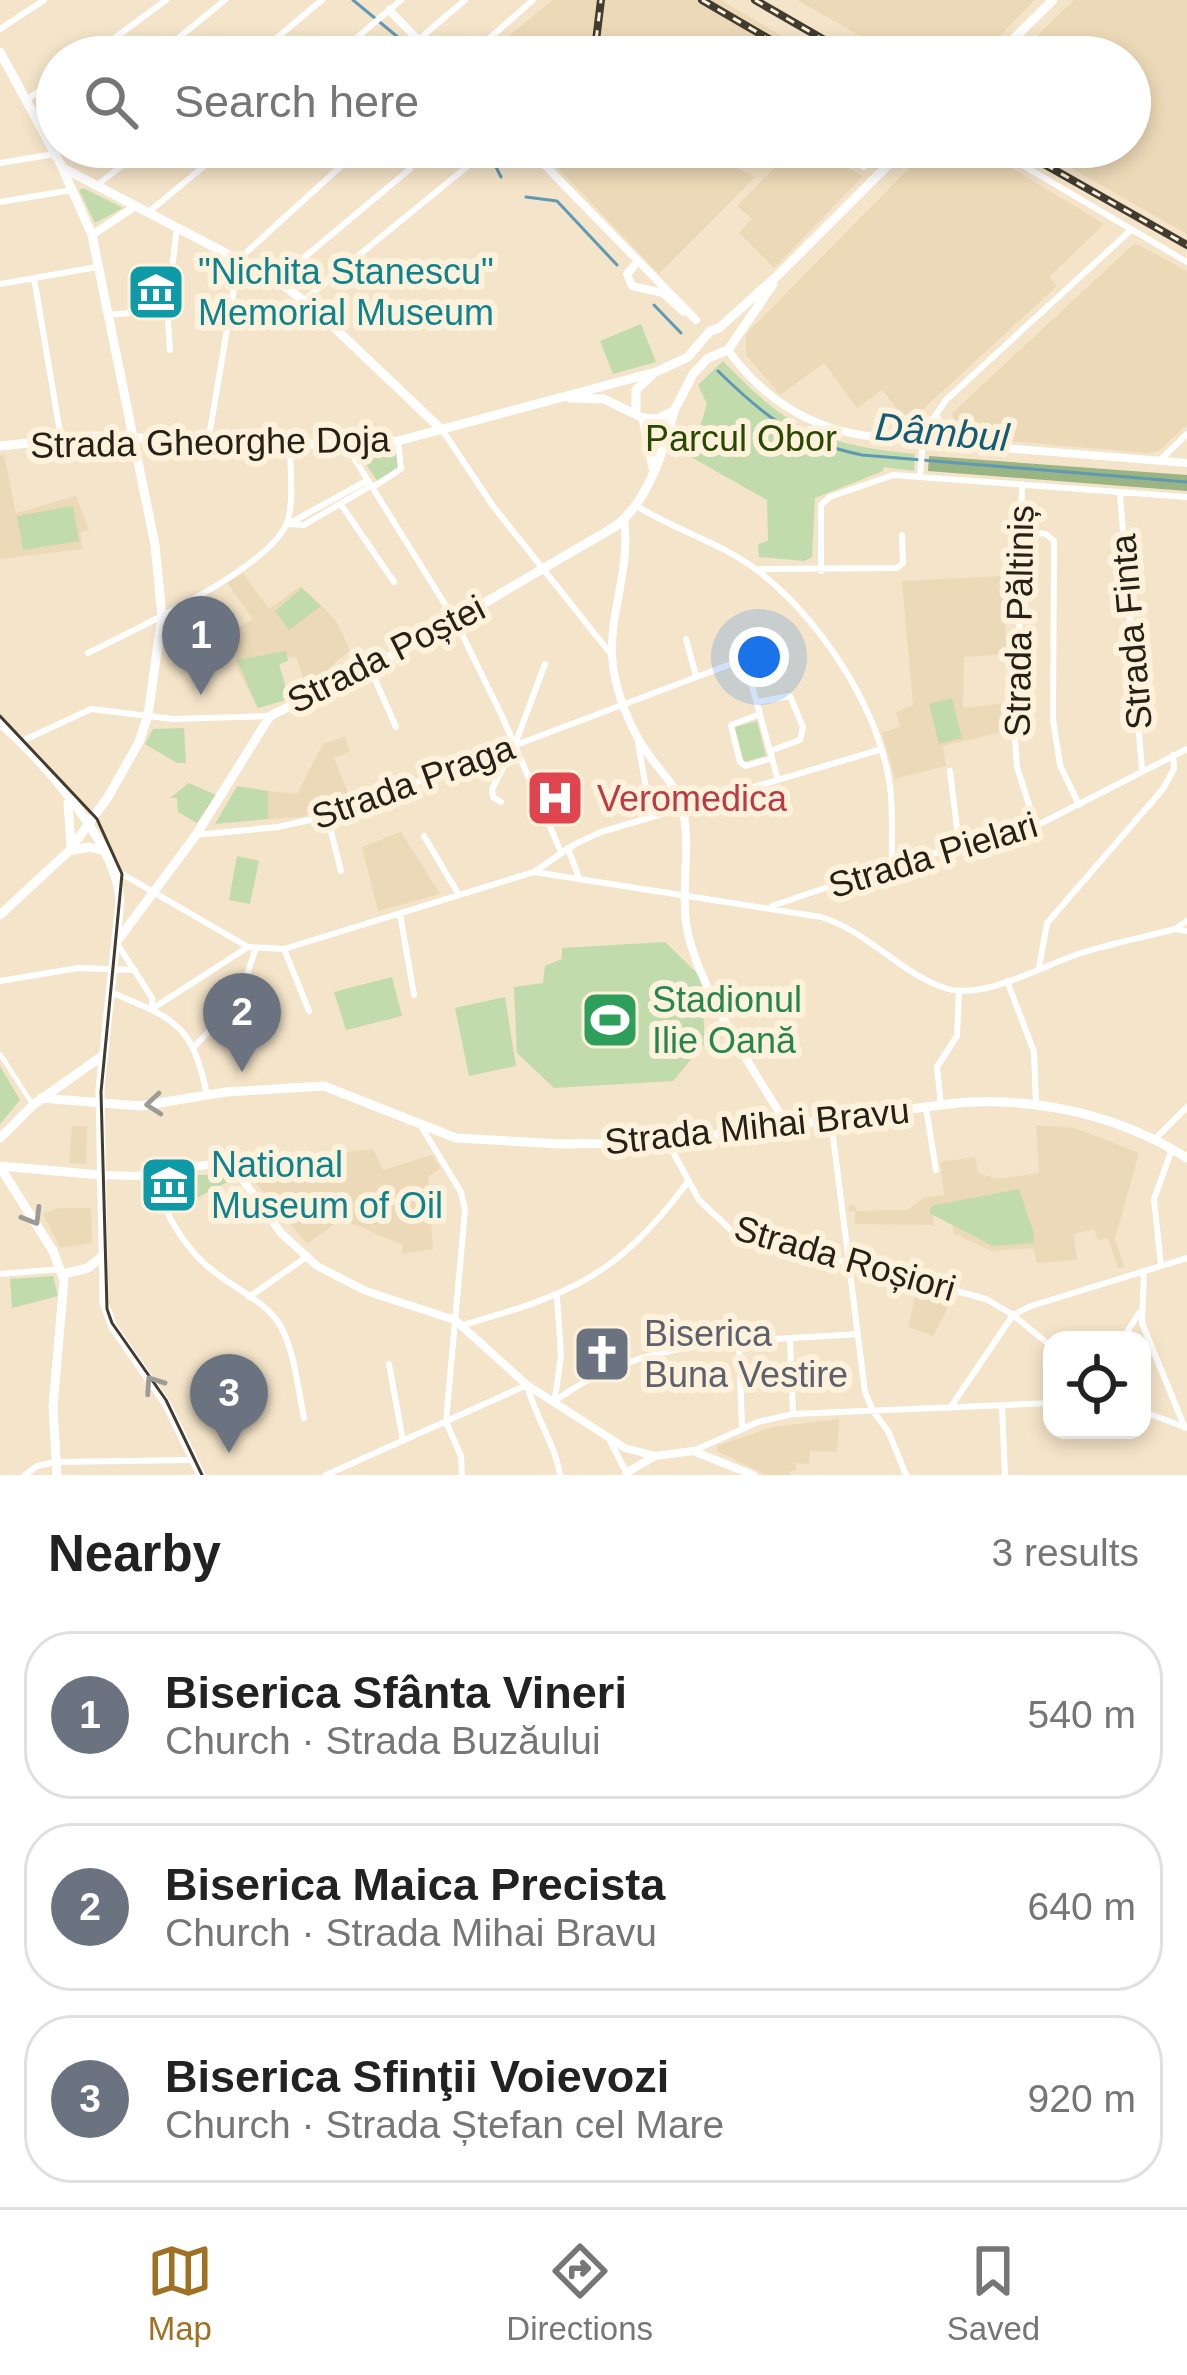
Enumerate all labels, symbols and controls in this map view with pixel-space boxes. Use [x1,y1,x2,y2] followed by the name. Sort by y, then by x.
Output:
[36,36,1151,168] search box
[78,69,144,135] icon: search
[174,76,419,127] text: Search here
[198,251,494,333] place label: "Nichita Stanescu" Memorial Museum
[125,261,187,323] museum icon: "Nichita Stanescu" Memorial Museum
[873,405,1012,459] water label: Dâmbul
[30,418,391,466] street label: Strada Gheorghe Doja
[645,418,837,459] park label: Parcul Obor
[996,505,1042,737] street label: Strada Păltiniș
[1102,532,1160,731] street label: Strada Finta
[280,587,492,721] street label: Strada Poștei
[162,596,240,695] pin: 1
[729,627,789,687] your location
[306,726,521,838] street label: Strada Praga
[524,767,586,829] hospital icon: Veromedica
[597,778,788,819] place label: Veromedica
[824,804,1042,906] street label: Strada Pielari
[203,973,281,1072] pin: 2
[652,979,802,1061] place label: Stadionul Ilie Oană
[579,989,641,1051] sports icon: Stadionul Ilie Oană
[603,1090,911,1162] street label: Strada Mihai Bravu
[144,1091,163,1116] one-way arrow
[211,1144,443,1226] place label: National Museum of Oil
[138,1154,200,1216] museum icon: National Museum of Oil
[18,1204,41,1226] one-way arrow
[730,1207,960,1309] street label: Strada Roșiori
[644,1313,848,1395] place label: Biserica Buna Vestire
[571,1323,633,1385] church icon: Biserica Buna Vestire
[1043,1331,1151,1439] map controls
[1043,1331,1151,1439] button: locate
[190,1354,268,1453] pin: 3
[146,1376,168,1398] one-way arrow
[48,1525,221,1582] text: Nearby
[992,1531,1139,1574] text: 3 results
[165,1667,627,1718] text: Biserica Sfânta Vineri
[79,1693,101,1736] text: 1
[1028,1693,1136,1736] text: 540 m
[165,1719,601,1762] text: Church · Strada Buzăului
[165,1859,665,1910] text: Biserica Maica Precista
[79,1885,101,1928] text: 2
[1028,1885,1136,1928] text: 640 m
[165,1911,657,1954] text: Church · Strada Mihai Bravu
[165,2051,669,2102] text: Biserica Sfinţii Voievozi
[79,2077,101,2120] text: 3
[1028,2077,1136,2120] text: 920 m
[165,2103,724,2146] text: Church · Strada Ștefan cel Mare
[147,2238,213,2348] tab: Map
[506,2238,653,2348] tab: Directions
[947,2238,1040,2348] tab: Saved

